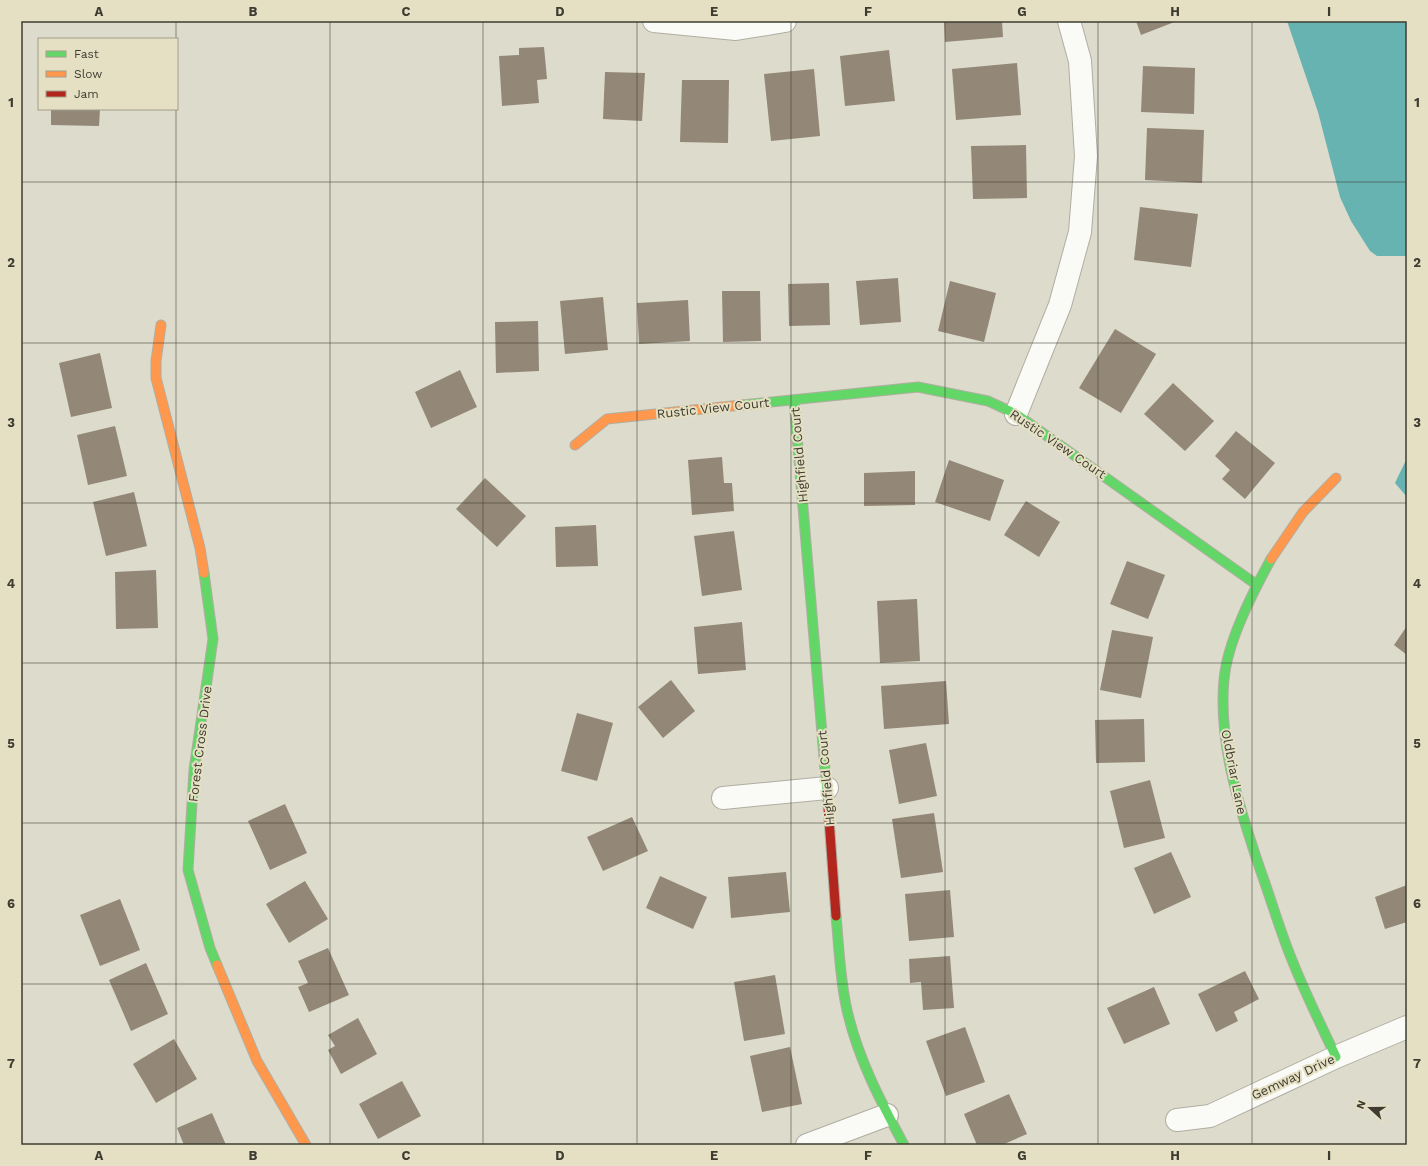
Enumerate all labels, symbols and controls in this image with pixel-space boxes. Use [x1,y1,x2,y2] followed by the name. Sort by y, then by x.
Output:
[95,4,104,19] text: A
[249,4,258,19] text: B
[402,4,411,19] text: C
[555,4,565,19] text: D
[710,4,718,19] text: E
[864,4,872,19] text: F
[1017,4,1027,19] text: G
[1170,4,1180,19] text: H
[1327,4,1331,19] text: I
[38,38,178,110] legend
[74,47,99,61] text: Fast
[74,67,102,81] text: Slow
[74,87,99,101] text: Jam
[8,95,14,110] text: 1
[1414,95,1420,110] text: 1
[7,255,15,270] text: 2
[1413,255,1421,270] text: 2
[656,395,770,421] street label: Rustic View Court
[787,406,811,503] street label: Highfield Court
[1007,406,1109,482] street label: Rustic View Court
[7,415,15,430] text: 3
[1413,415,1421,430] text: 3
[7,576,16,591] text: 4
[1413,576,1422,591] text: 4
[185,685,215,803] street label: Forest Cross Drive
[1218,728,1250,816] street label: Oldbriar Lane
[814,729,838,826] street label: Highfield Court
[7,736,15,751] text: 5
[1413,736,1421,751] text: 5
[7,896,15,911] text: 6
[1413,896,1421,911] text: 6
[1249,1051,1337,1103] street label: Gemway Drive
[7,1056,15,1071] text: 7
[1413,1056,1421,1071] text: 7
[1350,1088,1390,1128] north arrow
[1354,1098,1369,1111] text: N
[95,1148,104,1163] text: A
[249,1148,258,1163] text: B
[402,1148,411,1163] text: C
[555,1148,565,1163] text: D
[710,1148,718,1163] text: E
[864,1148,872,1163] text: F
[1017,1148,1027,1163] text: G
[1170,1148,1180,1163] text: H
[1327,1148,1331,1163] text: I

